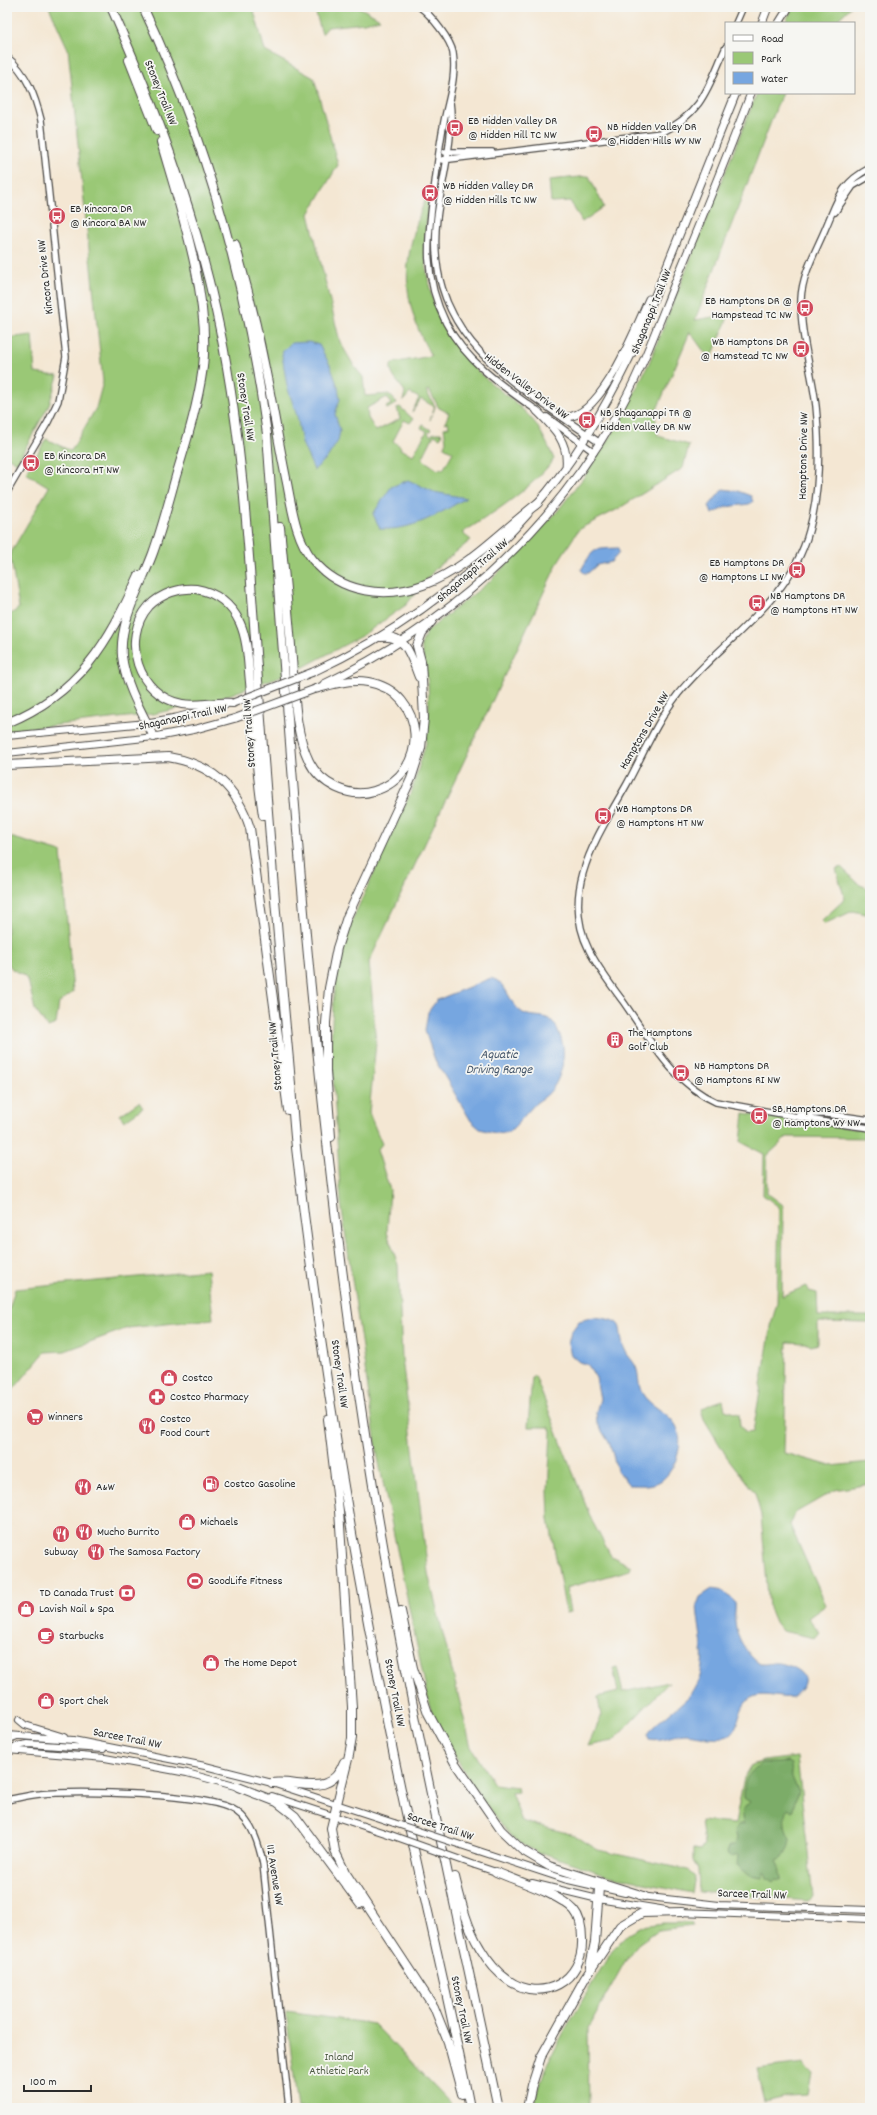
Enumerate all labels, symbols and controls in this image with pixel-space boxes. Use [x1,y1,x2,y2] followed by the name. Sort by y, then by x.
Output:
[725,22,855,94] legend
[761,31,783,48] text: Road
[761,51,782,68] text: Park
[139,58,181,128] street label: Stoney Trail NW
[761,71,788,88] text: Water
[468,113,557,144] place label: EB Hidden Valley DR @ Hidden Hill TC NW
[445,118,465,138] bus stop icon: EB Hidden Valley DR @ Hidden Hill TC NW
[607,119,701,150] place label: NB Hidden Valley DR @ Hidden Hills WY NW
[584,124,604,144] bus stop icon: NB Hidden Valley DR @ Hidden Hills WY NW
[443,178,537,209] place label: WB Hidden Valley DR @ Hidden Hills TC NW
[420,183,440,203] bus stop icon: WB Hidden Valley DR @ Hidden Hills TC NW
[70,201,147,232] place label: EB Kincora DR @ Kincora BA NW
[47,206,67,226] bus stop icon: EB Kincora DR @ Kincora BA NW
[34,239,58,315] street label: Kincora Drive NW
[627,267,677,357] street label: Shaganappi Trail NW
[705,293,792,324] place label: EB Hamptons DR @ Hampstead TC NW
[795,298,815,318] bus stop icon: EB Hamptons DR @ Hampstead TC NW
[701,334,788,365] place label: WB Hamptons DR @ Hamstead TC NW
[791,339,811,359] bus stop icon: WB Hamptons DR @ Hamstead TC NW
[480,350,572,425] street label: Hidden Valley Drive NW
[231,372,259,443] street label: Stoney Trail NW
[600,405,692,436] place label: NB Shaganappi TR @ Hidden Valley DR NW
[577,410,597,430] bus stop icon: NB Shaganappi TR @ Hidden Valley DR NW
[795,412,813,500] street label: Hamptons Drive NW
[44,448,119,479] place label: EB Kincora DR @ Kincora HT NW
[21,453,41,473] bus stop icon: EB Kincora DR @ Kincora HT NW
[433,535,513,607] street label: Shaganappi Trail NW
[699,555,784,586] place label: EB Hamptons DR @ Hamptons LI NW
[787,560,807,580] bus stop icon: EB Hamptons DR @ Hamptons LI NW
[770,588,858,619] place label: NB Hamptons DR @ Hamptons HT NW
[747,593,767,613] bus stop icon: NB Hamptons DR @ Hamptons HT NW
[616,689,674,773] street label: Hamptons Drive NW
[239,698,261,768] street label: Stoney Trail NW
[137,700,229,736] street label: Shaganappi Trail NW
[616,801,704,832] place label: WB Hamptons DR @ Hamptons HT NW
[593,806,613,826] bus stop icon: WB Hamptons DR @ Hamptons HT NW
[265,1021,287,1091] street label: Stoney Trail NW
[628,1025,692,1056] place label: The Hamptons Golf Club
[605,1030,625,1050] building icon: The Hamptons Golf Club
[466,1046,533,1080] water label: Aquatic Driving Range
[694,1058,780,1089] place label: NB Hamptons DR @ Hamptons RI NW
[671,1063,691,1083] bus stop icon: NB Hamptons DR @ Hamptons RI NW
[772,1101,860,1132] place label: SB Hamptons DR @ Hamptons WY NW
[749,1106,769,1126] bus stop icon: SB Hamptons DR @ Hamptons WY NW
[326,1339,352,1409] street label: Stoney Trail NW
[159,1368,179,1388] shop icon: Costco
[182,1370,213,1387] place label: Costco
[147,1387,167,1407] pharmacy icon: Costco Pharmacy
[170,1389,249,1406] place label: Costco Pharmacy
[25,1407,45,1427] supermarket icon: Winners
[48,1409,83,1426] place label: Winners
[160,1411,210,1442] place label: Costco Food Court
[137,1416,157,1436] restaurant icon: Costco Food Court
[201,1474,221,1494] fuel station icon: Costco Gasoline
[224,1476,296,1493] place label: Costco Gasoline
[73,1477,93,1497] restaurant icon: A&W
[96,1479,115,1496] place label: A&W
[177,1512,197,1532] shop icon: Michaels
[200,1514,238,1531] place label: Michaels
[74,1522,94,1542] restaurant icon: Mucho Burrito
[51,1524,71,1544] restaurant icon: Subway
[97,1524,159,1541] place label: Mucho Burrito
[86,1542,106,1562] restaurant icon: The Samosa Factory
[44,1544,79,1561] place label: Subway
[109,1544,201,1561] place label: The Samosa Factory
[185,1571,205,1591] sports icon: GoodLife Fitness
[208,1573,283,1590] place label: GoodLife Fitness
[117,1583,137,1603] bank icon: TD Canada Trust
[40,1585,115,1602] place label: TD Canada Trust
[16,1599,36,1619] shop icon: Lavish Nail & Spa
[39,1601,114,1618] place label: Lavish Nail & Spa
[36,1626,56,1646] cafe icon: Starbucks
[59,1628,104,1645] place label: Starbucks
[201,1653,221,1673] shop icon: The Home Depot
[224,1655,297,1672] place label: The Home Depot
[379,1658,409,1729] street label: Stoney Trail NW
[36,1691,56,1711] shop icon: Sport Chek
[59,1693,108,1710] place label: Sport Chek
[92,1724,163,1754] street label: Sarcee Trail NW
[405,1808,476,1846] street label: Sarcee Trail NW
[261,1843,287,1907] street label: 112 Avenue NW
[717,1885,787,1905] street label: Sarcee Trail NW
[446,1974,477,2046] street label: Stoney Trail NW
[309,2049,369,2080] park label: Inland Athletic Park
[24,2067,91,2093] scale bar
[30,2074,57,2091] text: 100 m

